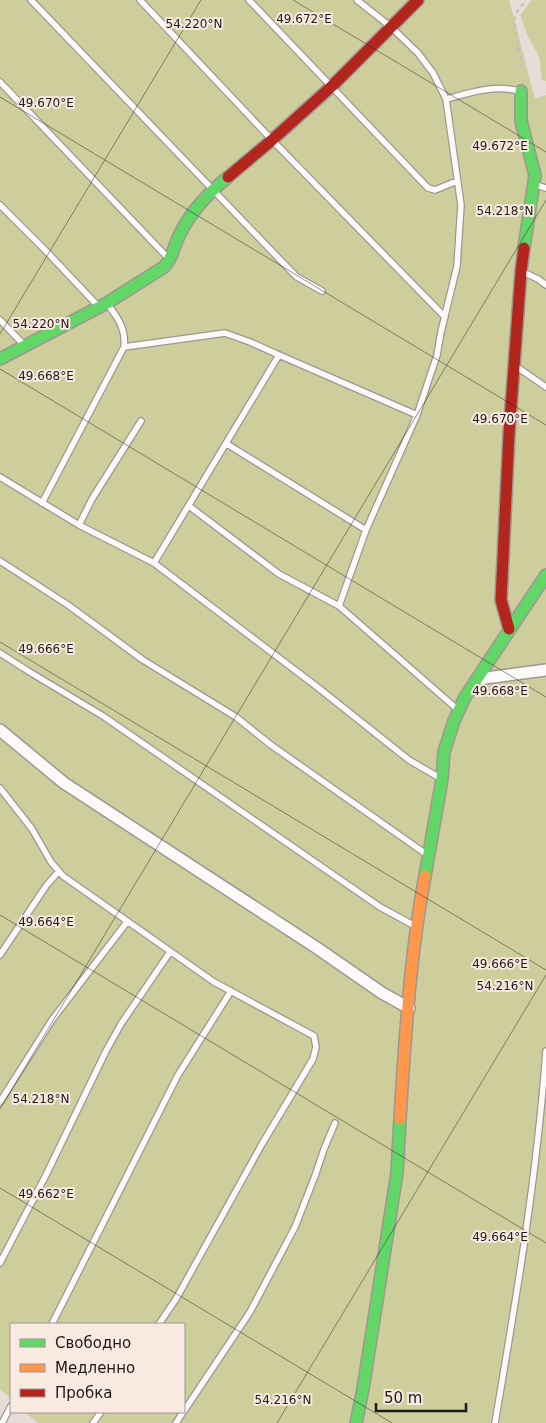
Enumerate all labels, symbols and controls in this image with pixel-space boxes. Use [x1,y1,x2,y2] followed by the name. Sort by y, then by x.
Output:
[276,12,332,26] text: 49.672°E
[166,17,222,31] text: 54.220°N
[18,96,74,110] text: 49.670°E
[472,139,528,153] text: 49.672°E
[477,204,533,218] text: 54.218°N
[13,317,69,331] text: 54.220°N
[18,369,74,383] text: 49.668°E
[472,412,528,426] text: 49.670°E
[18,642,74,656] text: 49.666°E
[472,684,528,698] text: 49.668°E
[18,915,74,929] text: 49.664°E
[472,957,528,971] text: 49.666°E
[477,979,533,993] text: 54.216°N
[13,1092,69,1106] text: 54.218°N
[18,1187,74,1201] text: 49.662°E
[472,1230,528,1244] text: 49.664°E
[10,1323,185,1413] legend
[55,1334,131,1352] text: Свободно
[55,1359,135,1377] text: Медленно
[376,1380,466,1412] scale bar
[55,1384,112,1402] text: Пробка
[384,1389,422,1407] text: 50 m
[255,1393,311,1407] text: 54.216°N

